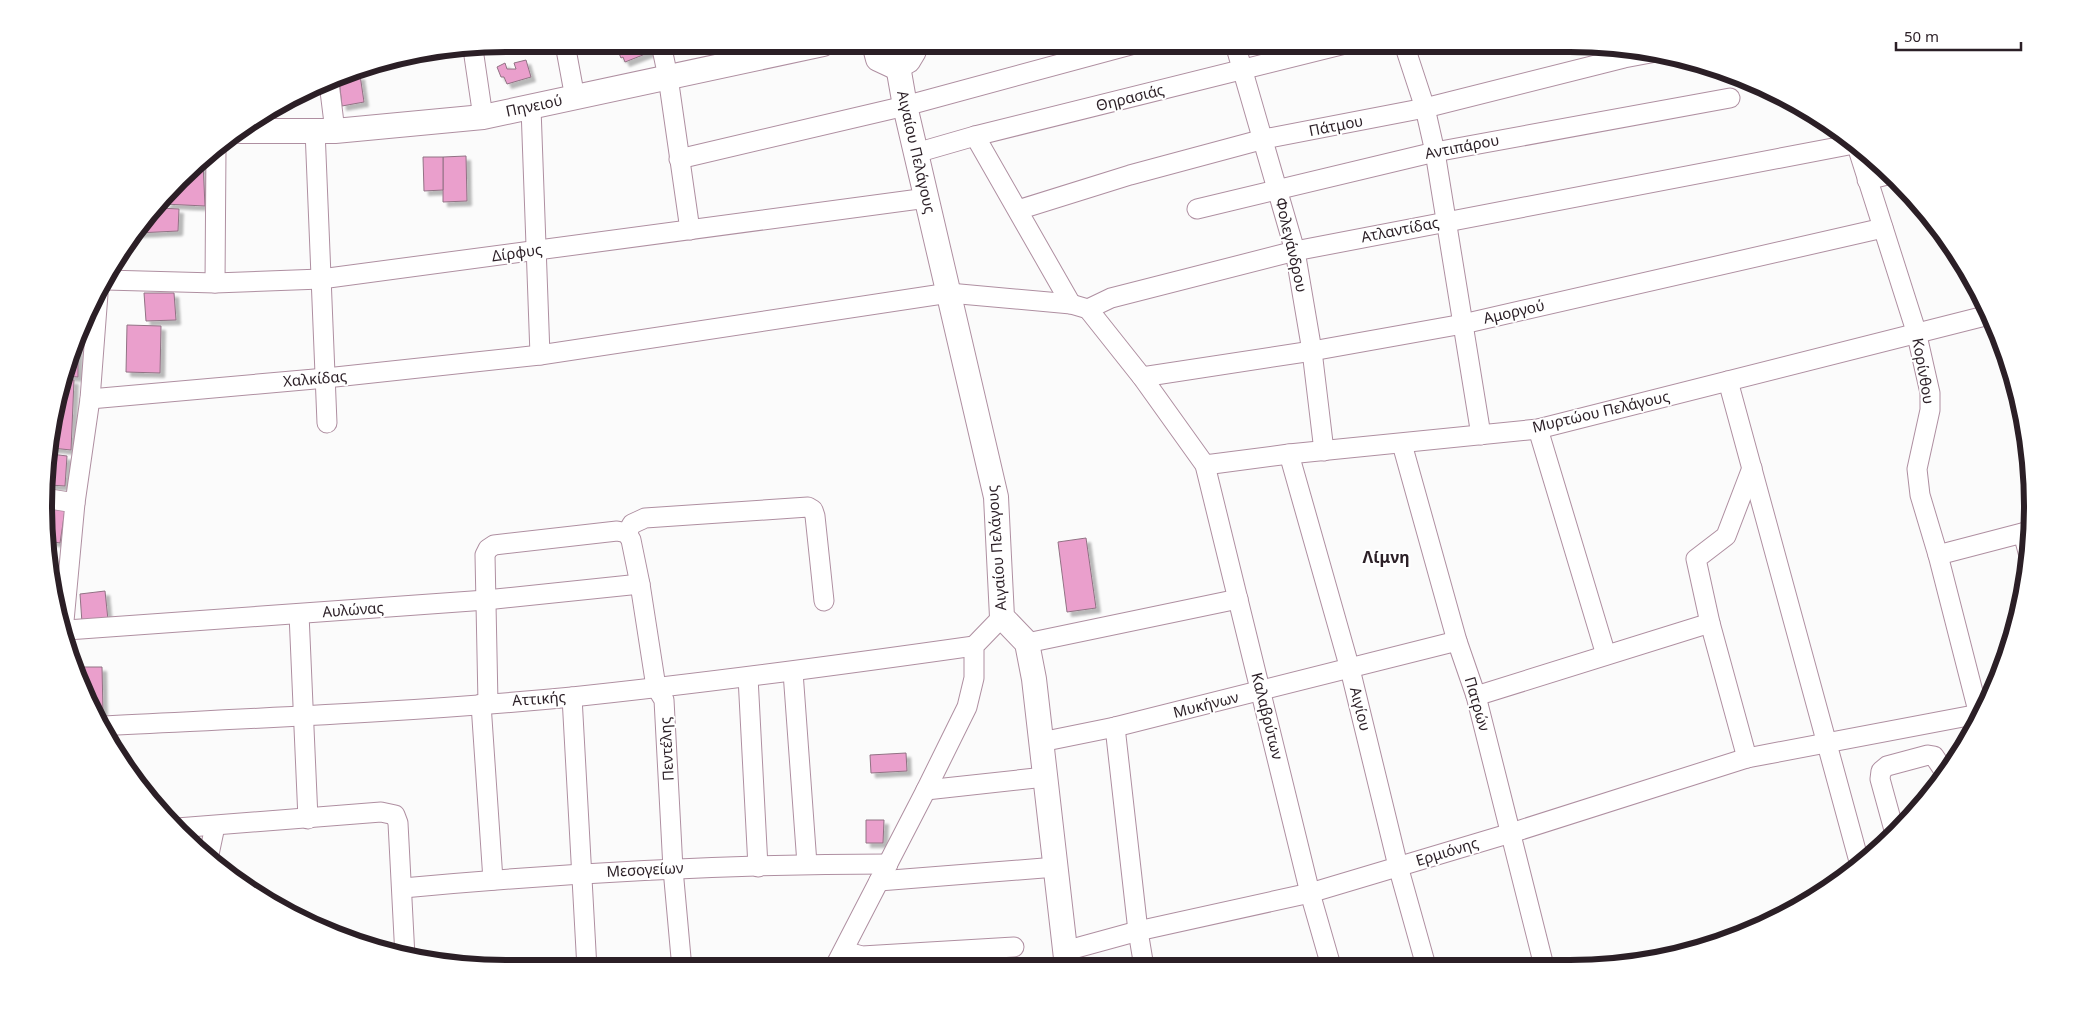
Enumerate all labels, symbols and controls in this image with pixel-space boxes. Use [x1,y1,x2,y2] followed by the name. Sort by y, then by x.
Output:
[1896,20,2021,52] scale bar
[1904,26,1939,46] text: 50 m
[1094,79,1166,115] street label: Θηρασιάς
[893,88,941,215] street label: Αιγαίου Πελάγους
[504,89,564,121] street label: Πηνειού
[1307,110,1365,140] street label: Πάτμου
[1423,129,1501,163] street label: Αντιπάρου
[1271,195,1313,294] street label: Φολεγάνδρου
[1359,212,1440,246] street label: Ατλαντίδας
[490,239,543,265] street label: Δίρφυς
[1481,294,1546,328] street label: Αμοργού
[1908,336,1940,405] street label: Κορίνθου
[282,365,348,391] street label: Χαλκίδας
[1530,386,1671,437] street label: Μυρτώου Πελάγους
[982,485,1010,611] street label: Αιγαίου Πελάγους
[1362,546,1410,568] district label: Λίμνη
[322,597,384,621] street label: Αυλώνας
[1247,670,1289,762] street label: Καλαβρύτων
[1461,674,1495,734] street label: Πατρών
[1346,685,1376,733] street label: Αιγίου
[511,686,566,710] street label: Αττικής
[1171,686,1241,722] street label: Μυκήνων
[654,717,678,782] street label: Πεντέλης
[1413,832,1480,870] street label: Ερμιόνης
[606,857,684,881] street label: Μεσογείων

